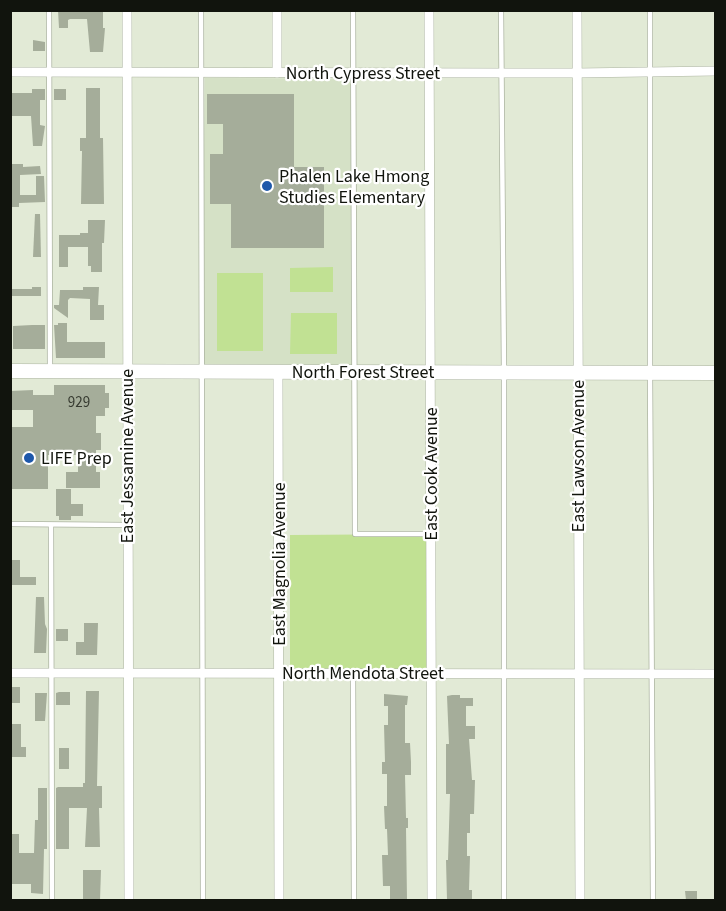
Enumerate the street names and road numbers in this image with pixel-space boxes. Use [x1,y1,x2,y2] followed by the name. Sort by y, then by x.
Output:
[286,61,440,86] street label: North Cypress Street
[292,360,434,385] street label: North Forest Street
[115,369,140,543] street label: East Jessamine Avenue
[566,380,591,532] street label: East Lawson Avenue
[419,407,444,541] street label: East Cook Avenue
[267,482,292,646] street label: East Magnolia Avenue
[282,661,444,686] street label: North Mendota Street

